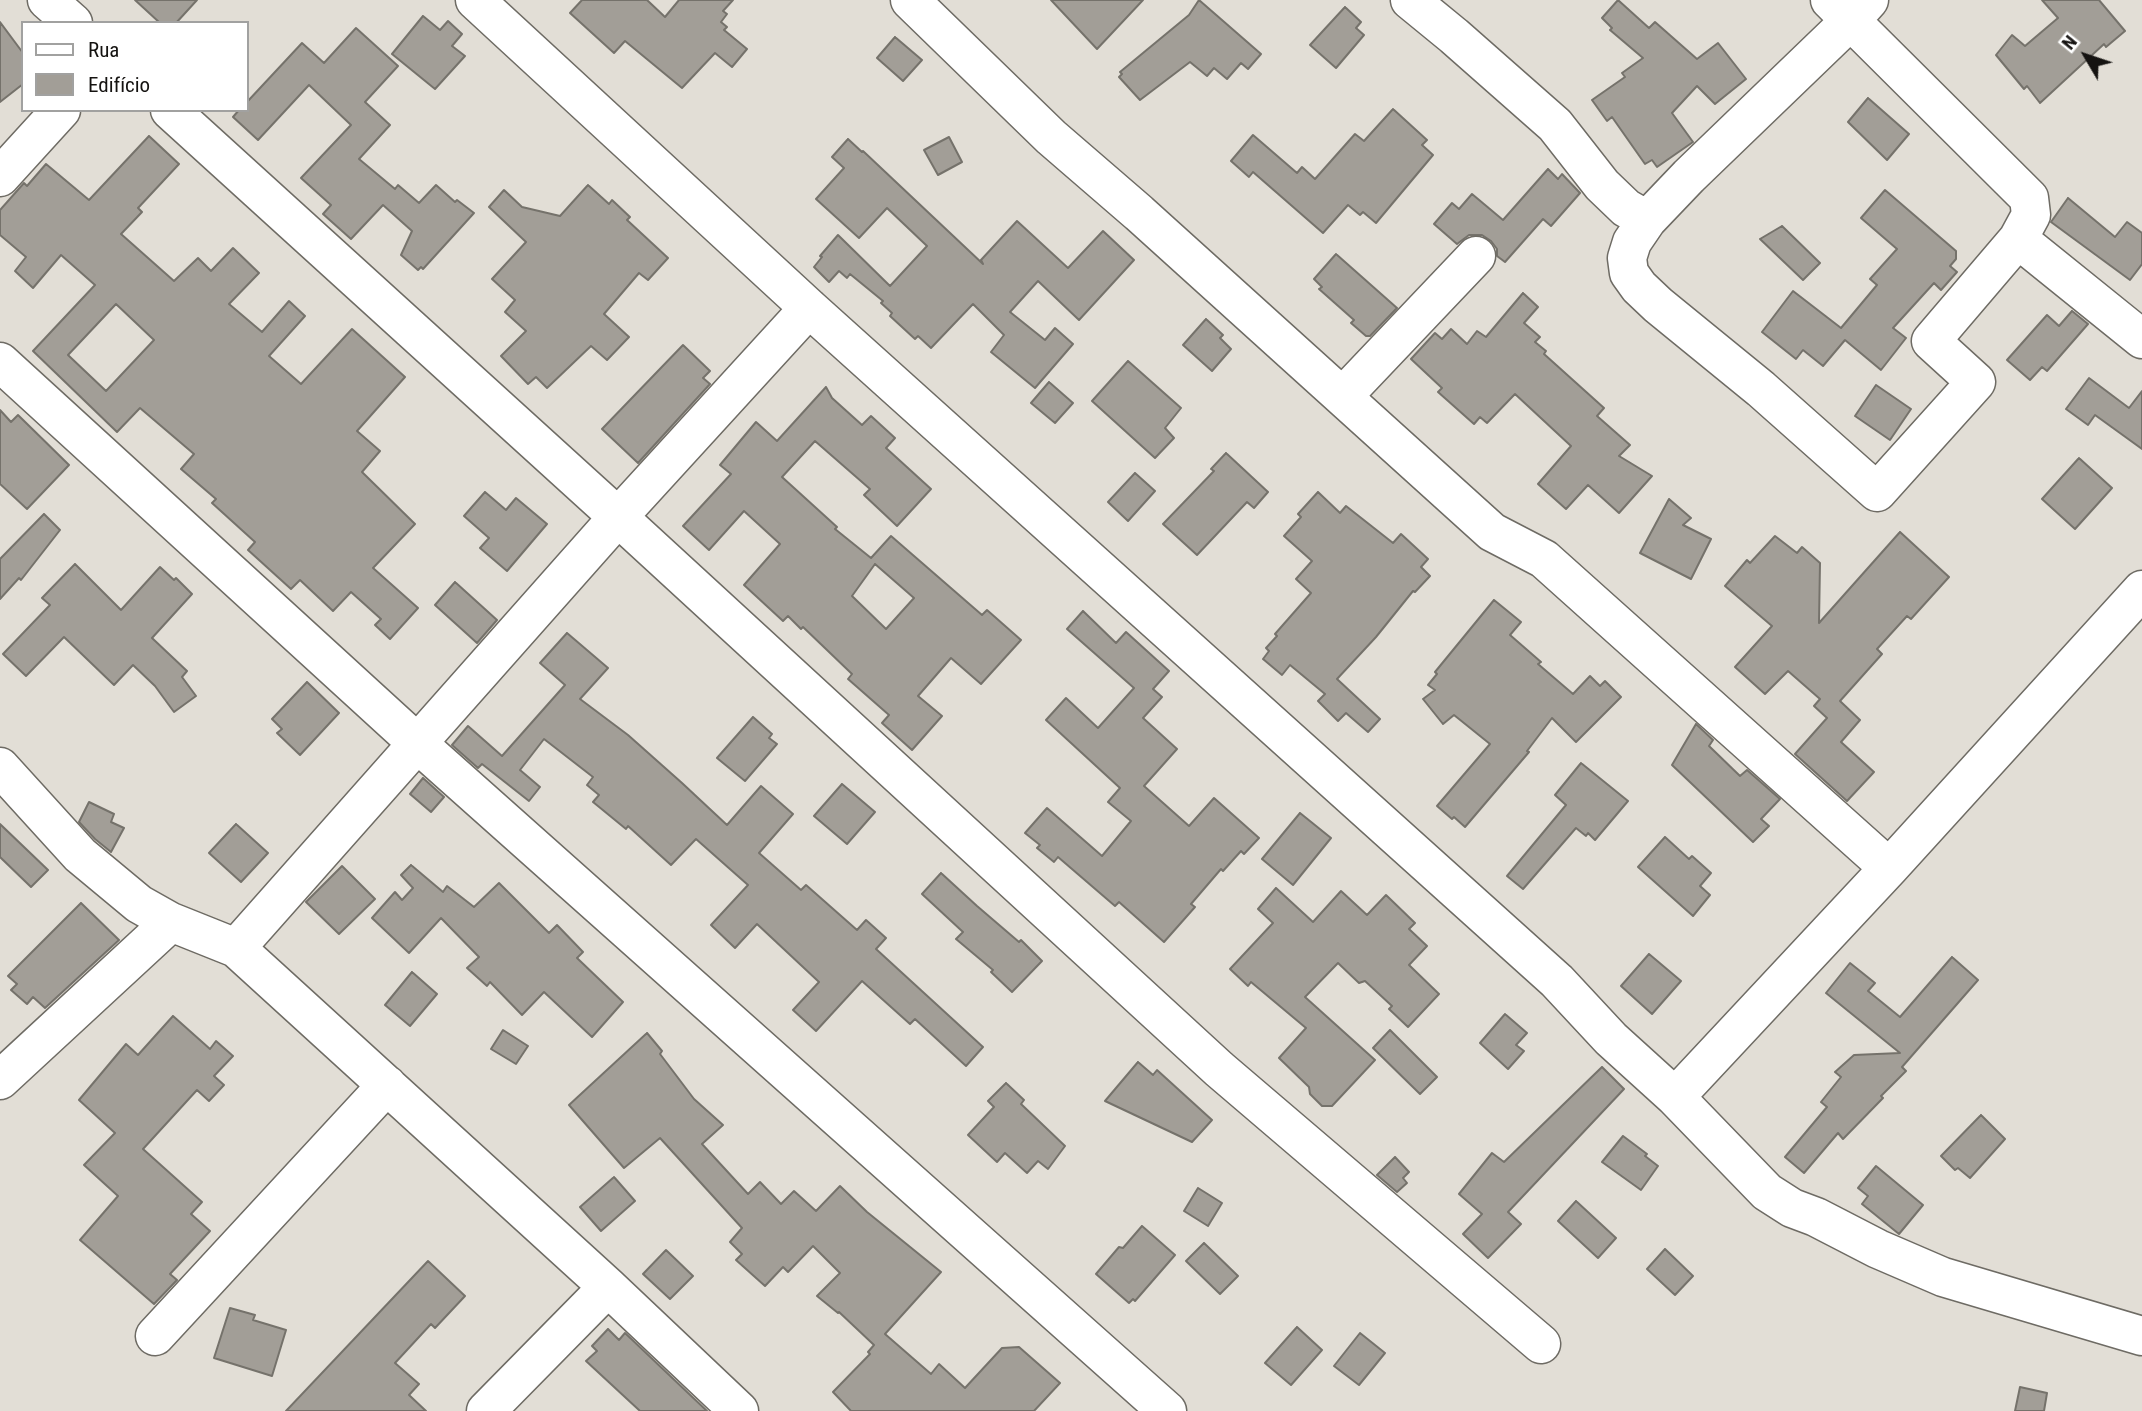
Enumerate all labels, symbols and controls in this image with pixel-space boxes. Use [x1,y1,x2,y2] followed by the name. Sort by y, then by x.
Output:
[21,21,248,112] legend
[2051,21,2121,91] north arrow
[2057,31,2082,54] text: N
[88,38,119,62] text: Rua
[88,73,150,97] text: Edifício

